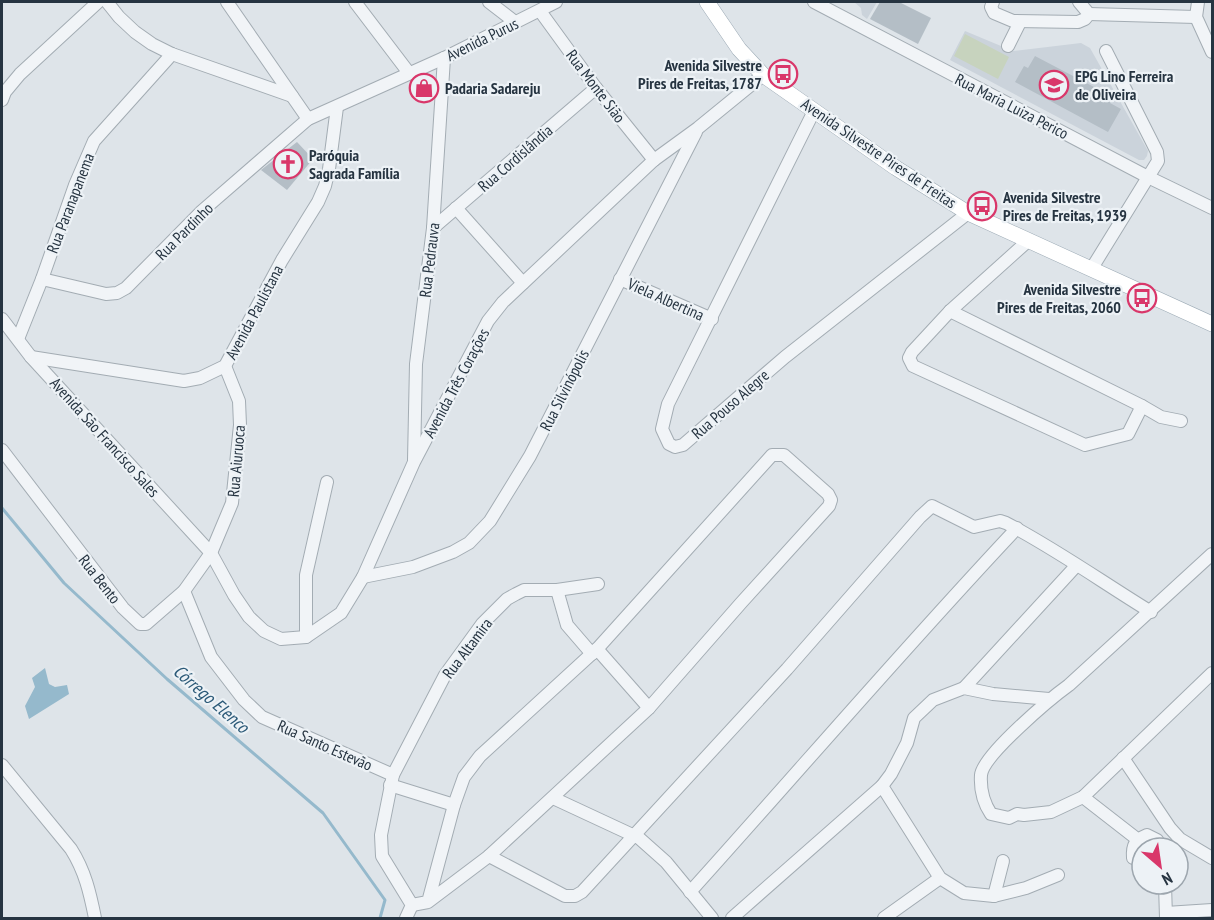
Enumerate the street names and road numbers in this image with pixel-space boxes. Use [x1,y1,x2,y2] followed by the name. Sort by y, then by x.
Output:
[443,13,521,65] street label: Avenida Purus
[562,45,630,127] street label: Rua Monte Sião
[952,69,1072,143] street label: Rua Maria Luiza Perico
[798,94,960,212] street label: Avenida Silvestre Pires de Freitas
[474,120,556,196] street label: Rua Cordislândia
[42,150,98,256] street label: Rua Paranapanema
[151,198,217,264] street label: Rua Pardinho
[415,222,443,298] street label: Rua Pedrauva
[221,261,287,363] street label: Avenida Paulistana
[624,273,707,325] street label: Viela Albertina
[419,325,493,441] street label: Avenida Três Corações
[535,346,593,434] street label: Rua Silvinópolis
[687,365,773,443] street label: Rua Pouso Alegre
[46,373,164,501] street label: Avenida São Francisco Sales
[223,424,249,498] street label: Rua Aiuruoca
[75,550,125,608] street label: Rua Bento
[438,614,496,682] street label: Rua Altamira
[274,715,376,775] street label: Rua Santo Estevão

